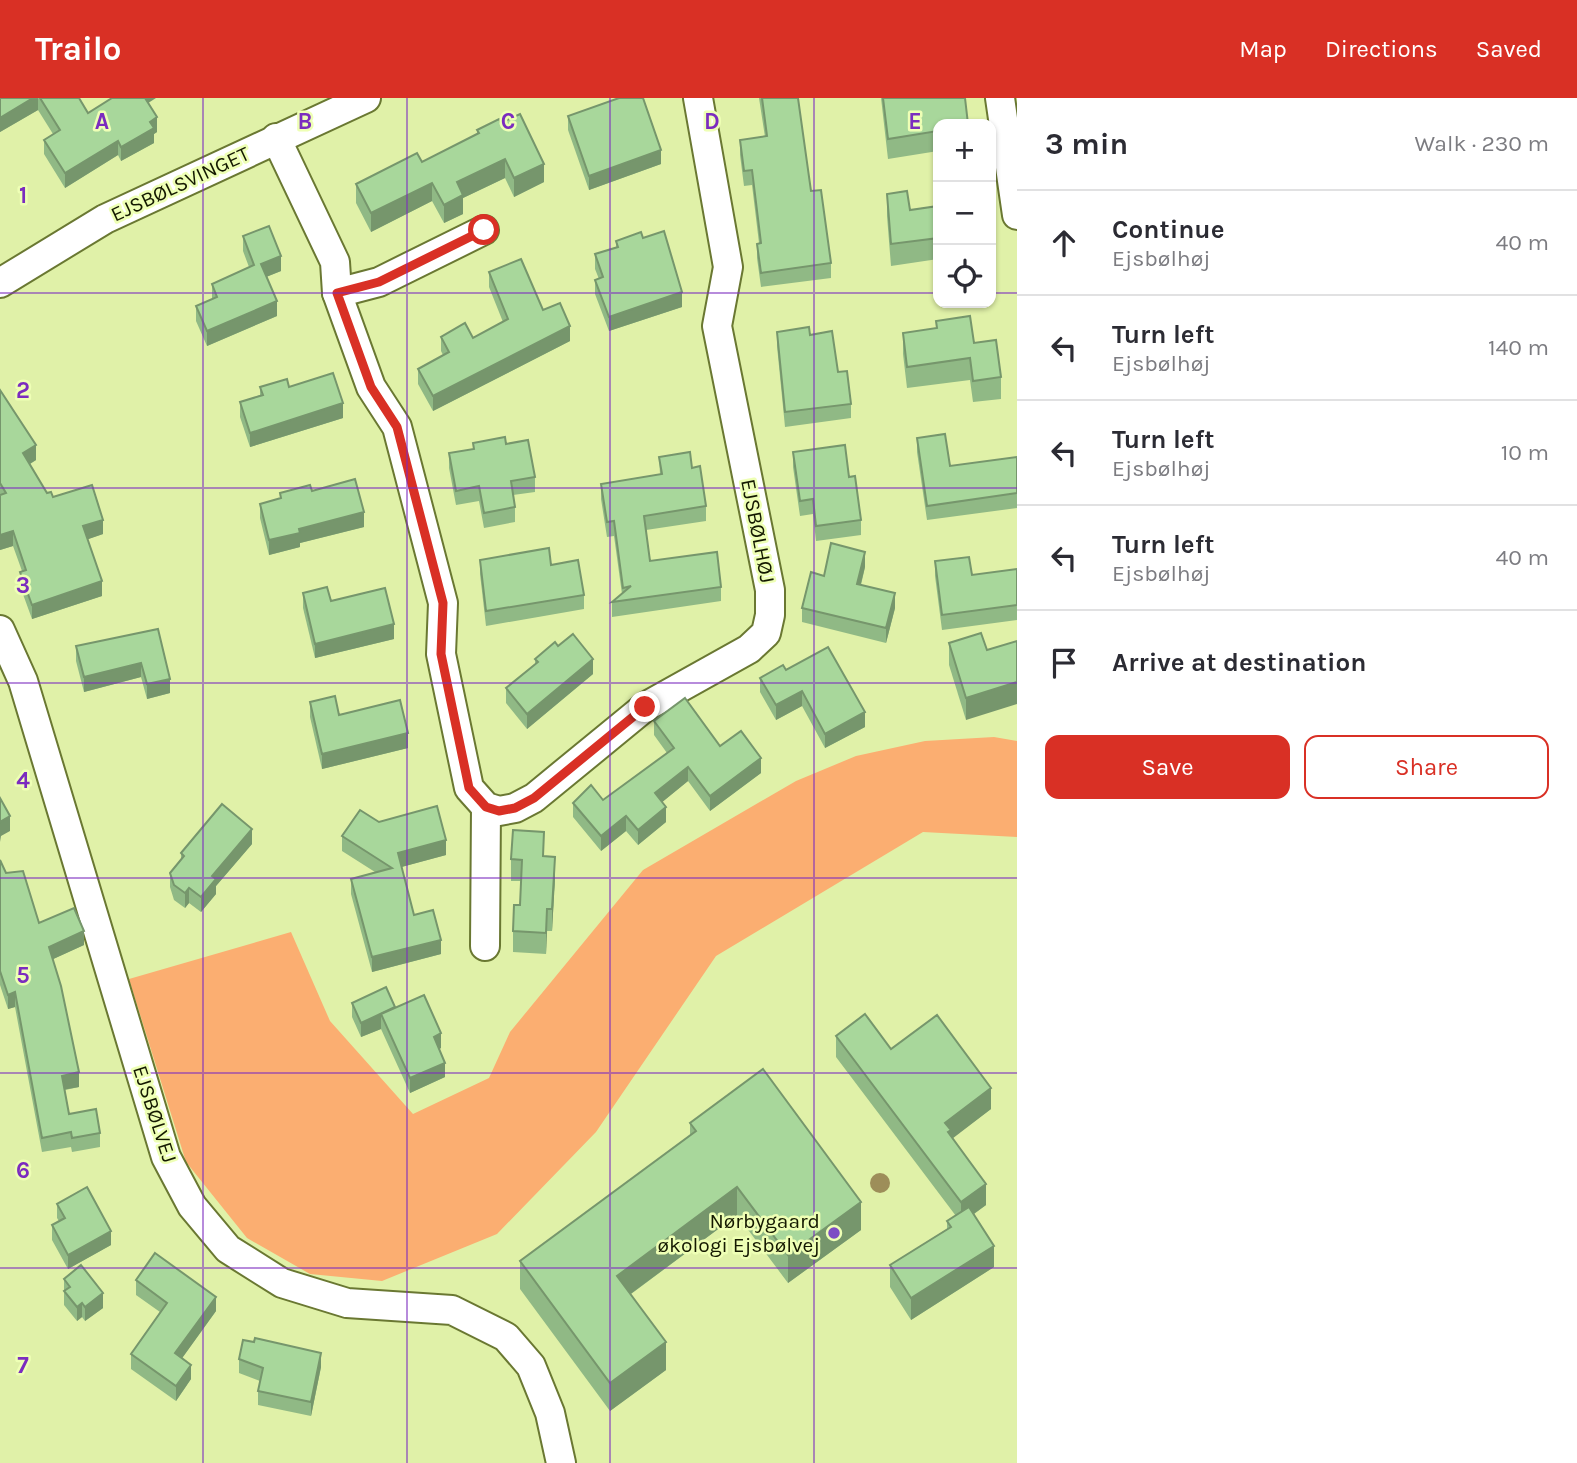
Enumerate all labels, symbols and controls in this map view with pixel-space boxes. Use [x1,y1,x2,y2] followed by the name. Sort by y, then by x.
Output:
[35,30,122,68] text: Trailo
[1239,35,1287,63] text: Map
[1325,35,1438,63] text: Directions
[1476,35,1542,63] text: Saved
[95,108,109,135] text: A
[298,108,312,135] text: B
[501,108,515,135] text: C
[704,108,720,135] text: D
[908,108,922,135] text: E
[933,119,996,308] map controls
[933,119,996,182] button: +
[1045,126,1128,162] text: 3 min
[1415,130,1549,157] text: Walk · 230 m
[107,141,253,227] street label: EJSBØLSVINGET
[19,182,27,209] text: 1
[933,182,996,245] button: −
[468,214,499,245] route start
[1112,214,1224,245] text: Continue
[1045,224,1083,262] icon: ahead
[1496,229,1549,256] text: 40 m
[933,245,996,308] button: locate
[1112,245,1211,272] text: Ejsbølhøj
[1112,319,1214,350] text: Turn left
[1045,329,1083,367] icon: left
[1488,334,1549,361] text: 140 m
[1112,350,1211,377] text: Ejsbølhøj
[16,377,30,404] text: 2
[1112,424,1214,455] text: Turn left
[1045,434,1083,472] icon: left
[1501,439,1549,466] text: 10 m
[1112,455,1211,482] text: Ejsbølhøj
[736,477,780,585] street label: EJSBØLHØJ
[1112,529,1214,560] text: Turn left
[1045,539,1083,577] icon: left
[1496,544,1549,571] text: 40 m
[1112,560,1211,587] text: Ejsbølhøj
[16,572,30,599] text: 3
[1045,644,1083,682] icon: arrive
[1112,647,1366,678] text: Arrive at destination
[629,691,660,722] route end
[1045,735,1290,799] button: Save
[1304,735,1549,799] button: Share
[16,767,30,794] text: 4
[16,962,30,989] text: 5
[128,1062,182,1166] street label: EJSBØLVEJ
[16,1157,30,1184] text: 6
[658,1209,820,1257] place label: Nørbygaard økologi Ejsbølvej
[826,1225,842,1241] marker: Nørbygaard økologi Ejsbølvej
[17,1352,29,1379] text: 7

